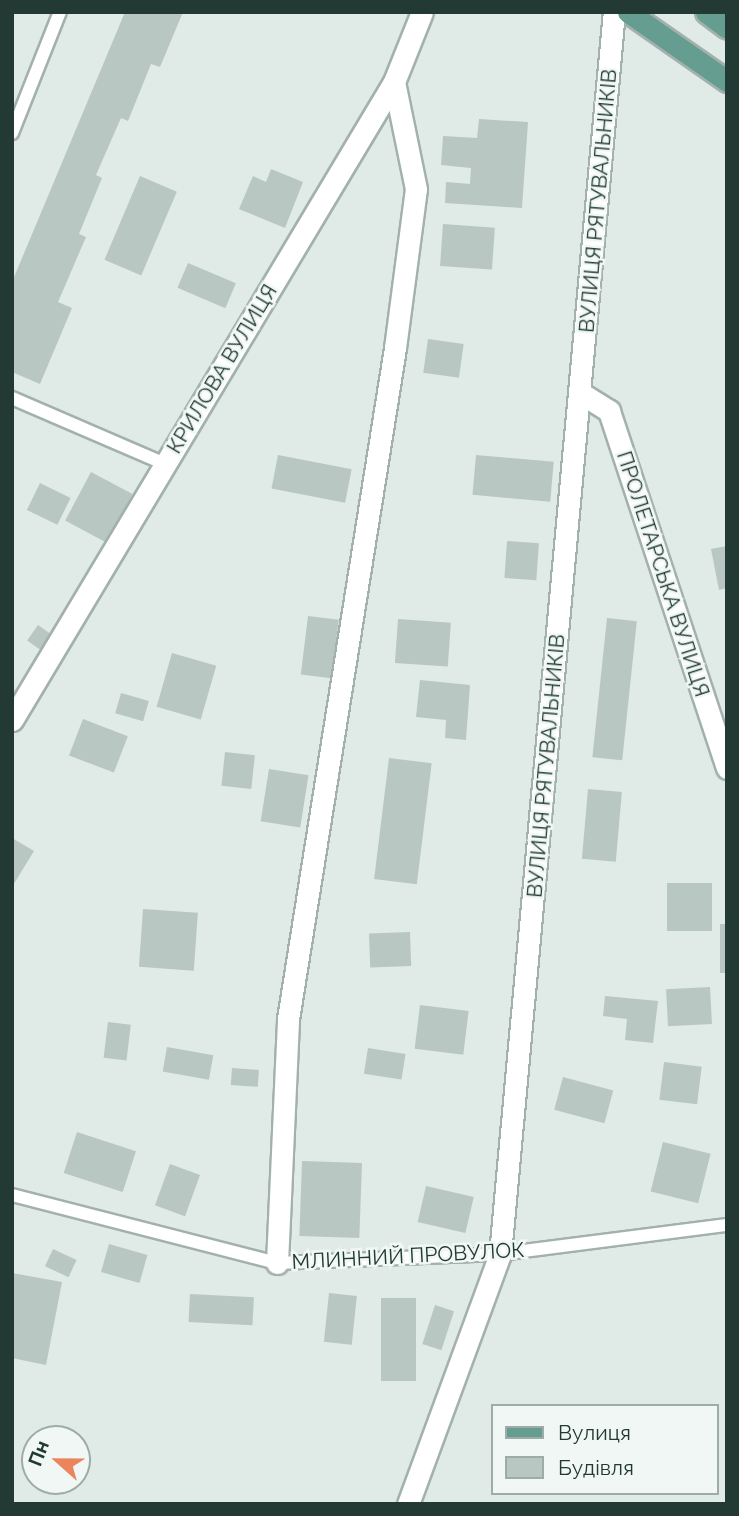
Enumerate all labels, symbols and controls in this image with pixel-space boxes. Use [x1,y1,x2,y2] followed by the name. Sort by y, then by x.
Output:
[574,68,622,334] street label: ВУЛИЦЯ РЯТУВАЛЬНИКІВ
[161,280,283,458] street label: КРИЛОВА ВУЛИЦЯ
[611,448,715,700] street label: ПРОЛЕТАРСЬКА ВУЛИЦЯ
[522,633,570,899] street label: ВУЛИЦЯ РЯТУВАЛЬНИКІВ
[291,1237,525,1275] street label: МЛИННИЙ ПРОВУЛОК
[490,1404,718,1495] legend
[558,1420,631,1445] text: Вулиця
[21,1425,91,1495] north arrow
[23,1437,53,1469] text: Пн
[558,1455,634,1480] text: Будівля

